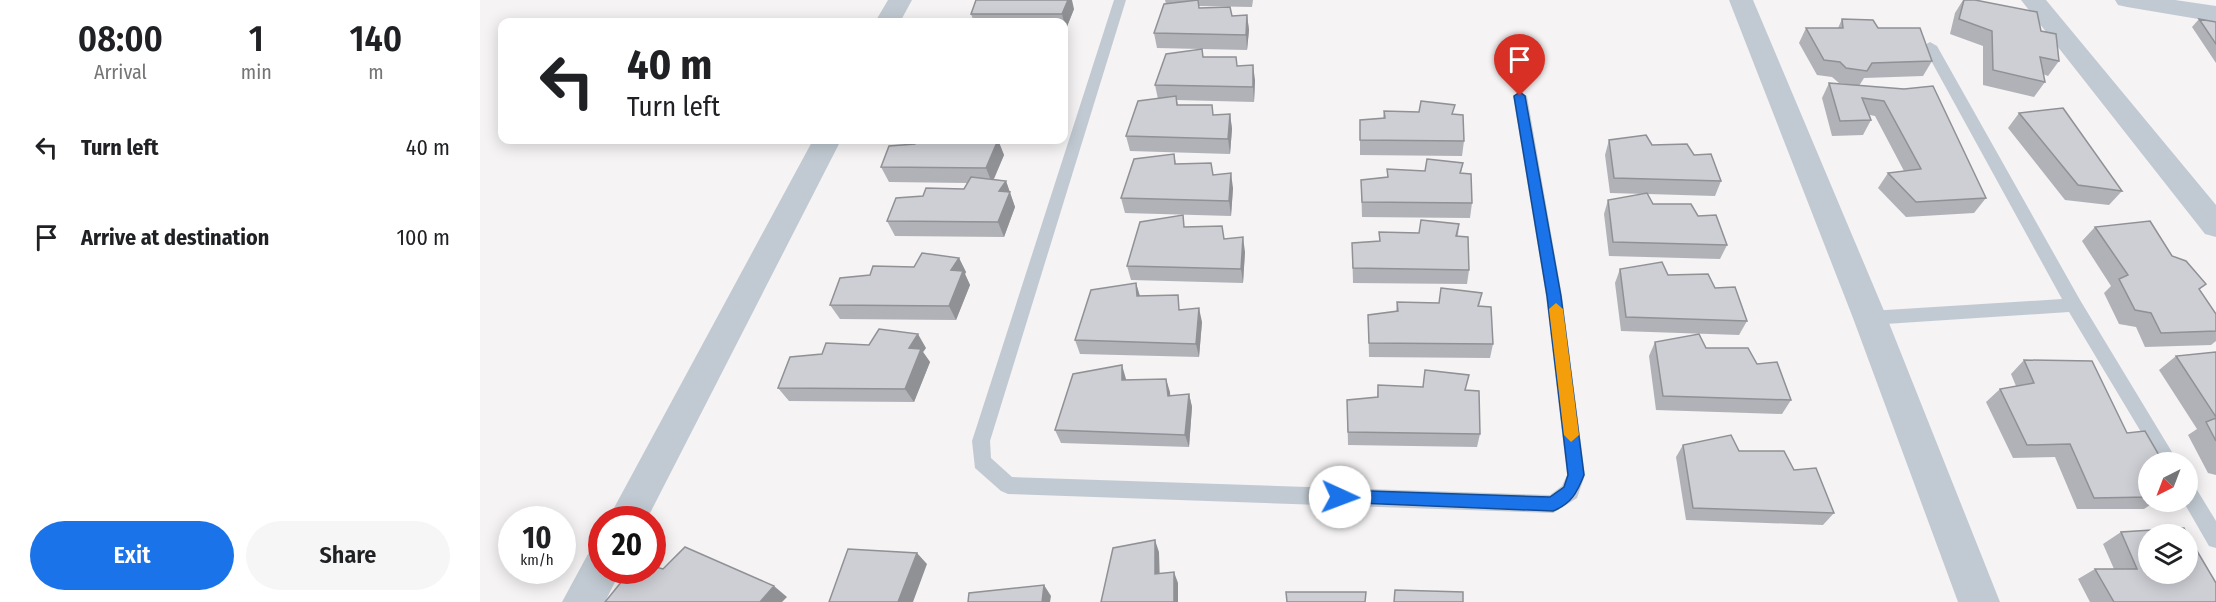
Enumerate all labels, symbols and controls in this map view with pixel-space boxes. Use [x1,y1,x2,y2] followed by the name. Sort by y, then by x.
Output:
[78,17,163,61] text: 08:00
[249,17,264,61] text: 1
[350,17,402,61] text: 140
[1494,34,1545,96] pin
[627,40,712,90] text: 40 m
[528,42,606,120] icon: left
[1503,43,1536,76] icon: arrive
[94,60,147,84] text: Arrival
[241,60,272,84] text: min
[368,60,384,84] text: m
[627,91,720,123] text: Turn left
[30,131,63,164] icon: left
[81,134,159,161] text: Turn left
[406,134,450,161] text: 40 m
[30,221,63,254] icon: arrive
[81,224,269,251] text: Arrive at destination
[396,224,450,251] text: 100 m
[2138,452,2198,512] north arrow
[2138,452,2198,584] map controls
[1308,465,1372,529] position arrow
[588,506,666,584] speed limit sign: 20
[522,520,552,556] text: 10
[30,521,234,590] button: Exit
[246,521,450,590] button: Share
[2138,524,2198,584] button: layers
[520,551,554,569] text: km/h

